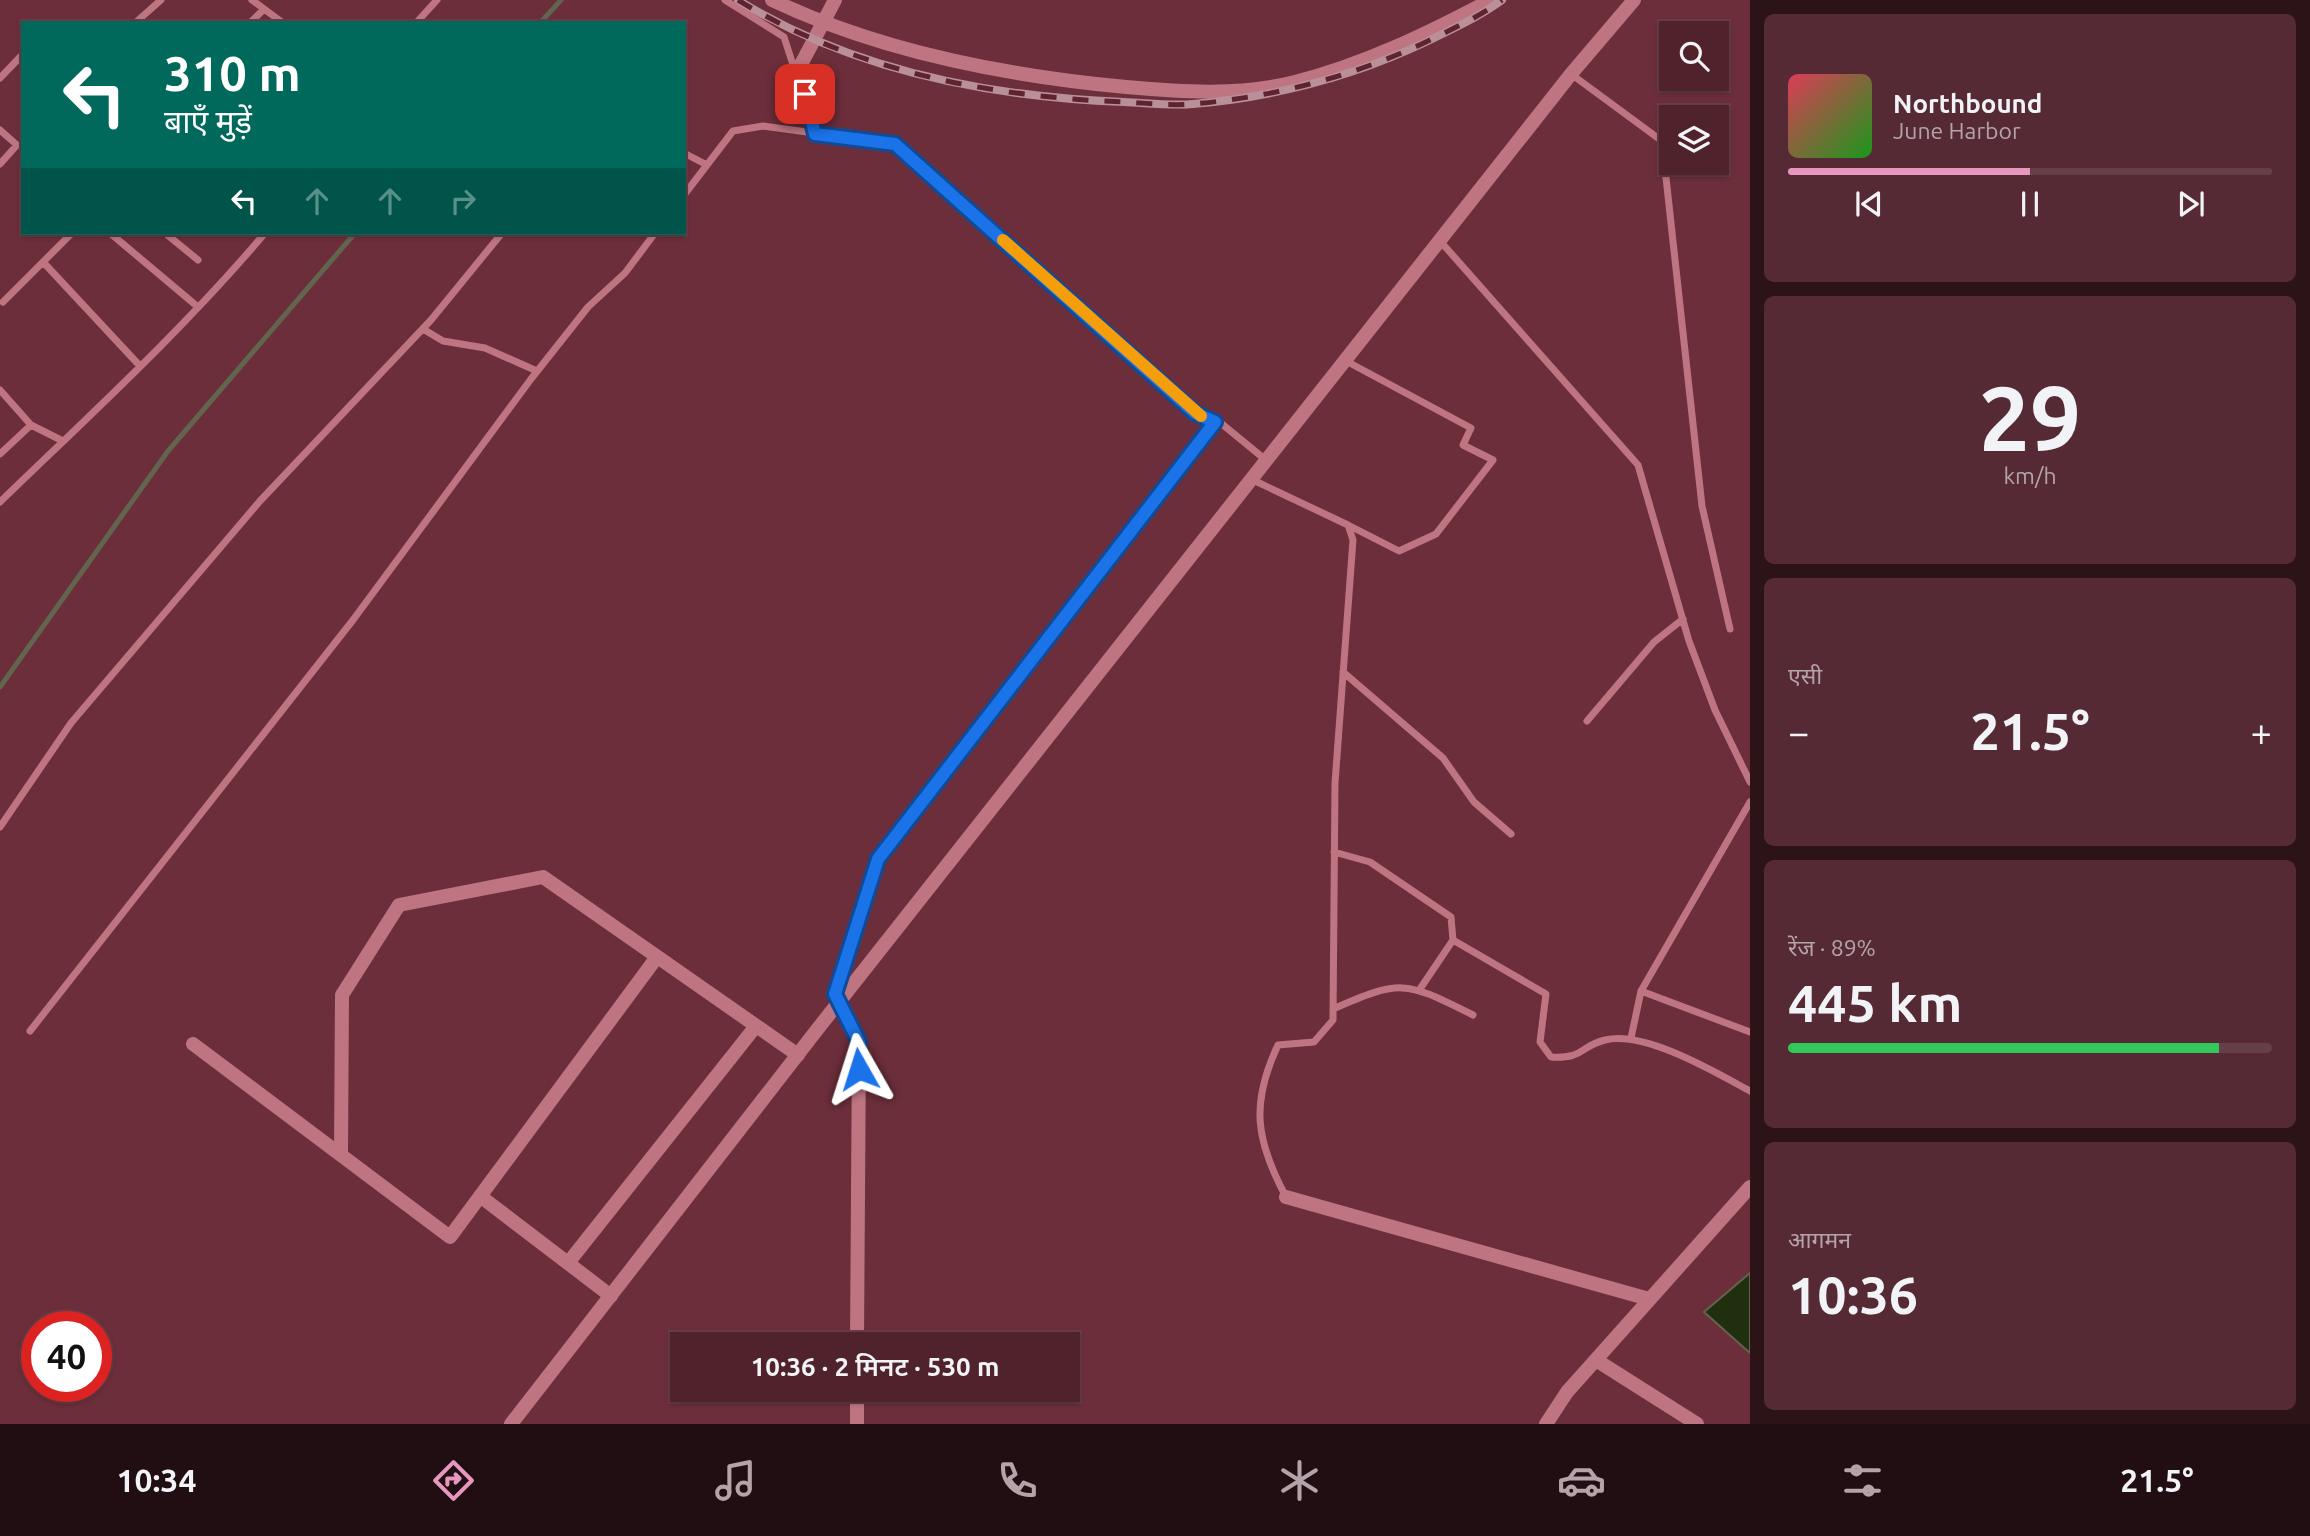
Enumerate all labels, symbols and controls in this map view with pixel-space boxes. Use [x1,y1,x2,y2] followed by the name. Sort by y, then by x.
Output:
[1659,21,1729,175] map controls
[1659,21,1729,91] button: search
[164,45,301,100] text: 310 m
[49,49,140,140] icon: left
[775,64,835,124] pin
[786,75,824,113] icon: arrive
[1893,89,2042,118] text: Northbound
[164,103,252,139] text: बाएँ मुड़ें
[1659,105,1729,175] button: layers
[1893,118,2021,143] text: June Harbor
[225,182,263,220] icon: left
[298,182,336,220] icon: ahead
[371,182,409,220] icon: ahead
[444,182,482,220] icon: right
[1850,185,1888,223] icon: previous
[2011,185,2049,223] icon: pause
[2172,185,2210,223] icon: next
[1979,366,2081,468] text: 29
[2003,463,2057,488] text: km/h
[1788,663,1822,688] text: एसी
[1970,702,2090,760] text: 21.5°
[1788,711,1809,753] text: −
[2251,711,2272,753] text: +
[1788,935,1876,960] text: रेंज · 89%
[1788,974,1962,1032] text: 445 km
[822,1032,896,1106] position arrow
[1788,1227,1851,1252] text: आगमन
[1788,1266,1918,1324] text: 10:36
[21,1311,112,1402] speed limit sign: 40
[751,1352,999,1381] text: 10:36 · 2 मिनट · 530 m
[429,1456,478,1505] icon: directions
[711,1456,760,1505] icon: music
[993,1456,1042,1505] icon: phone
[1275,1456,1324,1505] icon: climate
[1557,1456,1606,1505] icon: car
[1838,1456,1887,1505] icon: filters
[116,1462,196,1498] text: 10:34
[2120,1462,2193,1498] text: 21.5°

